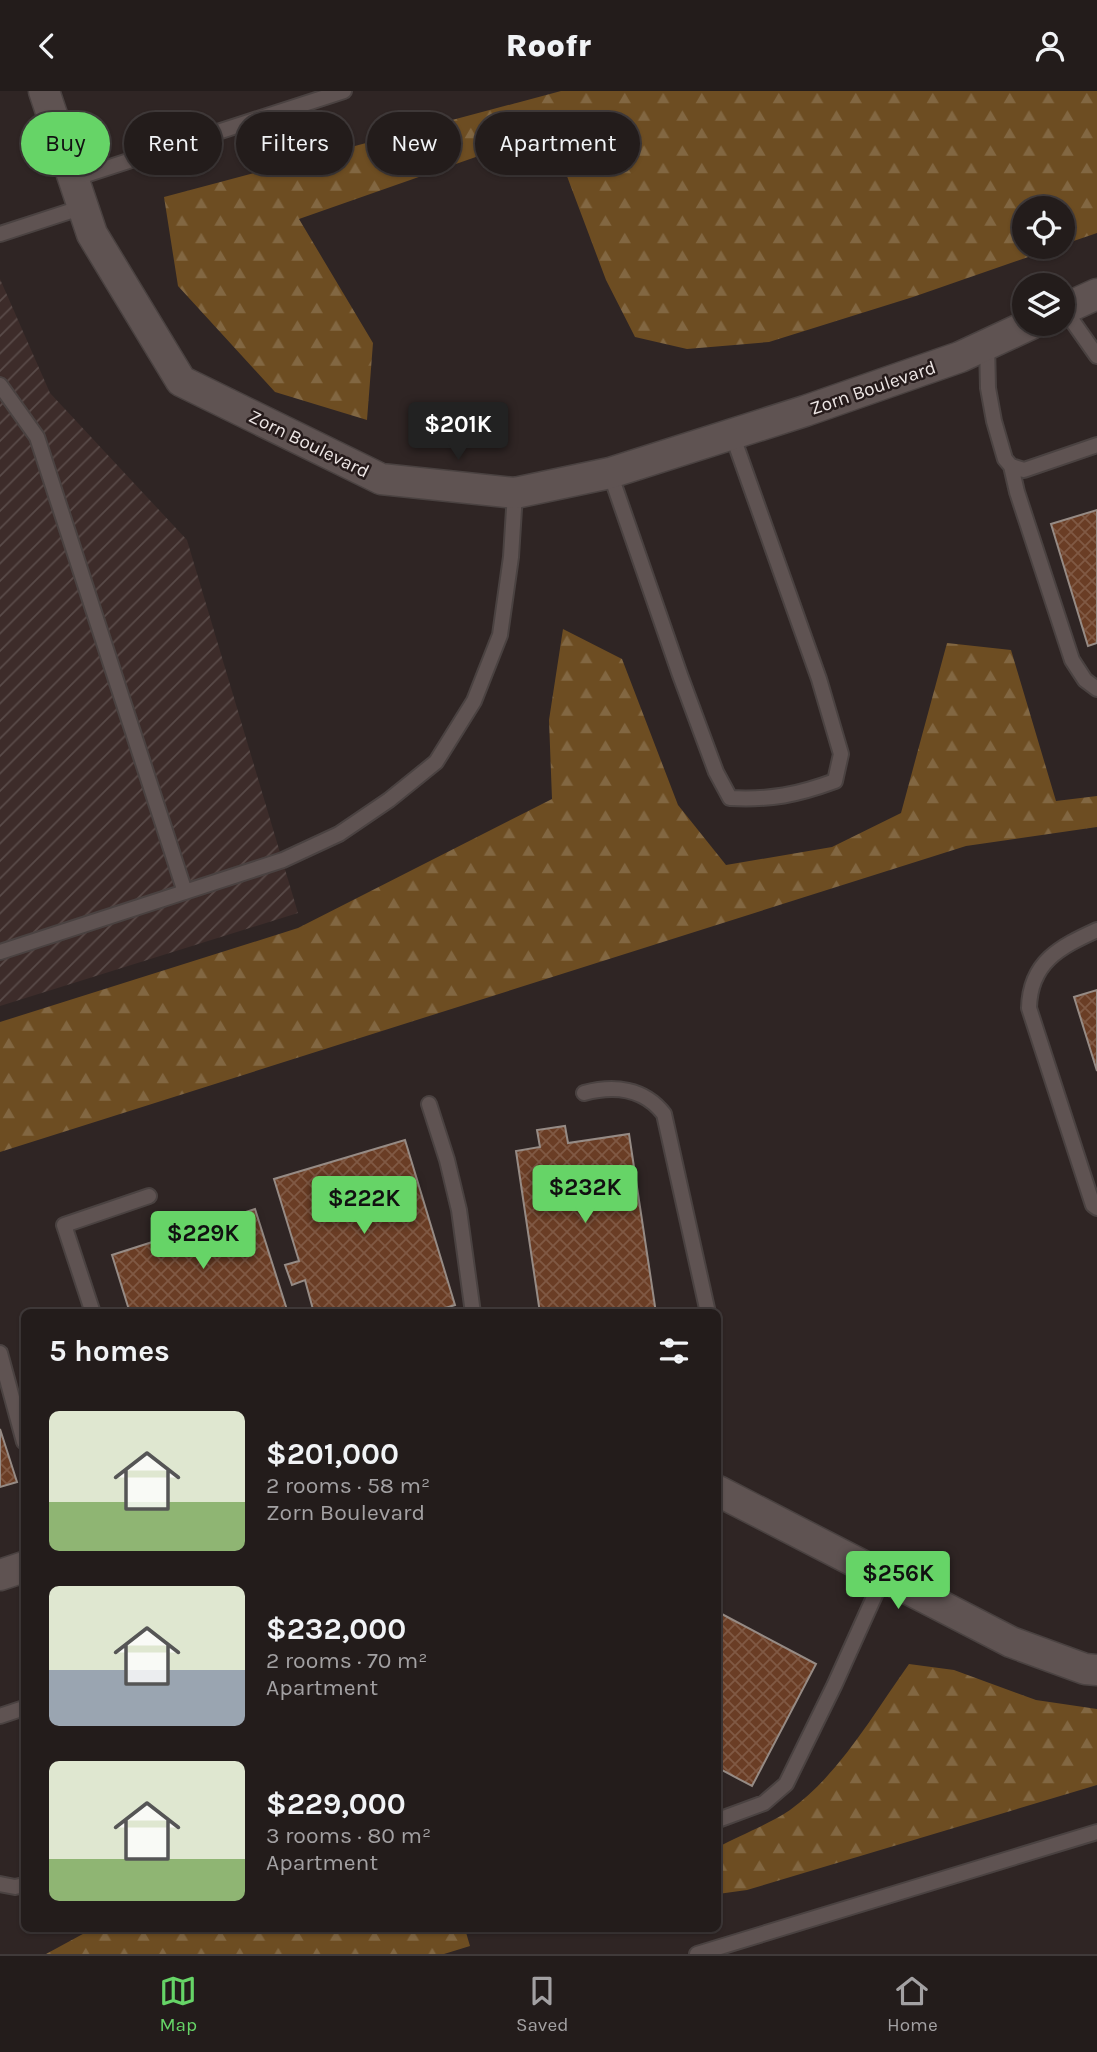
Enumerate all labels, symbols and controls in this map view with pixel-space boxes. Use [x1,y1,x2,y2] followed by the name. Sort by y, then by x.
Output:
[28,27,66,65] icon: back
[506,27,591,64] text: Roofr
[1031,27,1069,65] icon: person
[21,112,110,175] chip: Buy
[124,112,222,175] chip: Rent
[236,112,353,175] chip: Filters
[367,112,461,175] chip: New
[475,112,640,175] chip: Apartment
[1012,196,1075,336] map controls
[1012,196,1075,259] button: locate
[1012,273,1075,336] button: layers
[807,356,939,420] street label: Zorn Boulevard
[409,403,507,462] pin: $201K
[245,405,373,483] street label: Zorn Boulevard
[424,411,492,438] text: $201K
[536,1165,634,1225] pin: $232K
[548,1174,622,1201] text: $232K
[315,1177,413,1236] pin: $222K
[328,1185,400,1212] text: $222K
[154,1211,252,1271] pin: $229K
[167,1220,239,1247] text: $229K
[655,1332,693,1370] icon: filters
[49,1333,170,1369] text: 5 homes
[266,1436,399,1472] text: $201,000
[105,1439,189,1523] icon: home
[266,1472,430,1499] text: 2 rooms · 58 m²
[266,1499,425,1526] text: Zorn Boulevard
[849,1551,947,1611] pin: $256K
[862,1560,934,1587] text: $256K
[266,1611,406,1647] text: $232,000
[105,1614,189,1698] icon: home
[266,1647,428,1674] text: 2 rooms · 70 m²
[266,1674,378,1701] text: Apartment
[266,1786,406,1822] text: $229,000
[105,1789,189,1873] icon: home
[266,1822,431,1849] text: 3 rooms · 80 m²
[266,1849,378,1876] text: Apartment
[159,1972,197,2036] tab: Map
[516,1972,568,2036] tab: Saved
[887,1972,938,2036] tab: Home

